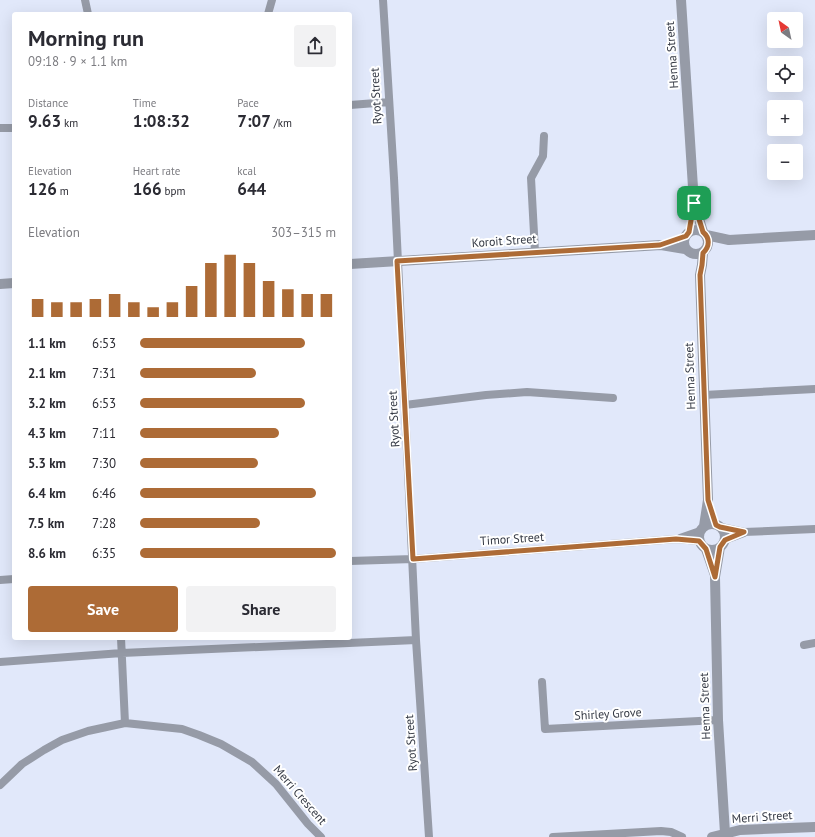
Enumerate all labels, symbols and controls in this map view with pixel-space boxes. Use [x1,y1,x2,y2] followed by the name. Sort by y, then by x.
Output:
[767,12,803,48] north arrow
[767,12,803,180] map controls
[662,21,681,89] street label: Henna Street
[28,24,144,52] text: Morning run
[294,25,336,67] button: share
[28,53,127,70] text: 09:18 · 9 × 1.1 km
[767,56,803,92] button: locate
[367,67,384,125] street label: Ryot Street
[28,96,68,110] text: Distance
[133,96,156,110] text: Time
[237,96,259,110] text: Pace
[767,100,803,136] button: +
[28,110,61,132] text: 9.63
[133,110,190,132] text: 1:08:32
[237,110,271,132] text: 7:07
[61,116,78,130] text: km
[271,116,292,130] text: /km
[767,144,803,180] button: −
[28,164,72,178] text: Elevation
[133,164,180,178] text: Heart rate
[237,164,256,178] text: kcal
[28,178,57,200] text: 126
[133,178,162,200] text: 166
[237,178,266,200] text: 644
[57,184,69,198] text: m
[162,184,185,198] text: bpm
[677,186,711,220] pin
[683,192,705,214] icon: arrive
[28,224,80,241] text: Elevation
[271,224,336,241] text: 303–315 m
[471,231,537,250] street label: Koroit Street
[28,335,66,352] text: 1.1 km
[92,335,116,352] text: 6:53
[681,342,698,410] street label: Henna Street
[28,365,66,382] text: 2.1 km
[92,365,116,382] text: 7:31
[385,390,402,448] street label: Ryot Street
[28,395,66,412] text: 3.2 km
[92,395,116,412] text: 6:53
[28,425,66,442] text: 4.3 km
[92,425,116,442] text: 7:11
[28,455,66,472] text: 5.3 km
[92,455,116,472] text: 7:30
[28,485,66,502] text: 6.4 km
[92,485,116,502] text: 6:46
[28,515,65,532] text: 7.5 km
[92,515,116,532] text: 7:28
[480,529,544,548] street label: Timor Street
[28,545,66,562] text: 8.6 km
[92,545,116,562] text: 6:35
[28,586,178,632] button: Save
[186,586,336,632] button: Share
[696,672,713,740] street label: Henna Street
[574,704,642,723] street label: Shirley Grove
[401,714,420,772] street label: Ryot Street
[270,762,330,827] street label: Merri Crescent
[731,807,793,826] street label: Merri Street

